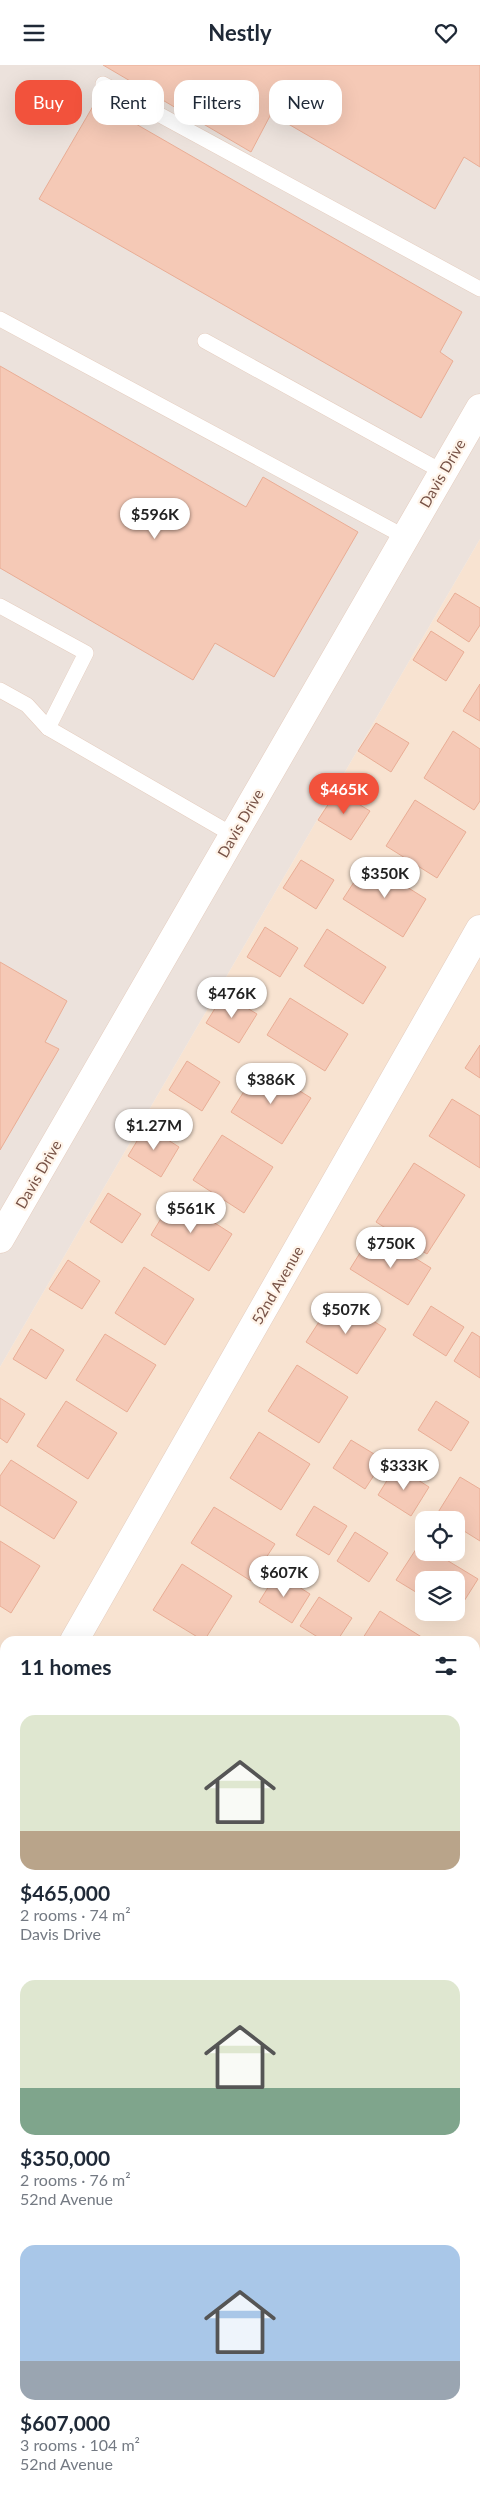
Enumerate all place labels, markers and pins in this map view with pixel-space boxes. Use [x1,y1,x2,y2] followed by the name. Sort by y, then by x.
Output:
[120,497,190,540] pin: $596K
[309,773,379,815] pin: $465K
[350,857,420,899] pin: $350K
[197,977,267,1019] pin: $476K
[236,1063,306,1105] pin: $386K
[113,1109,195,1151] pin: $1.27M
[156,1191,226,1234] pin: $561K
[356,1227,426,1269] pin: $750K
[311,1293,381,1335] pin: $507K
[369,1449,439,1491] pin: $333K
[249,1555,319,1598] pin: $607K

